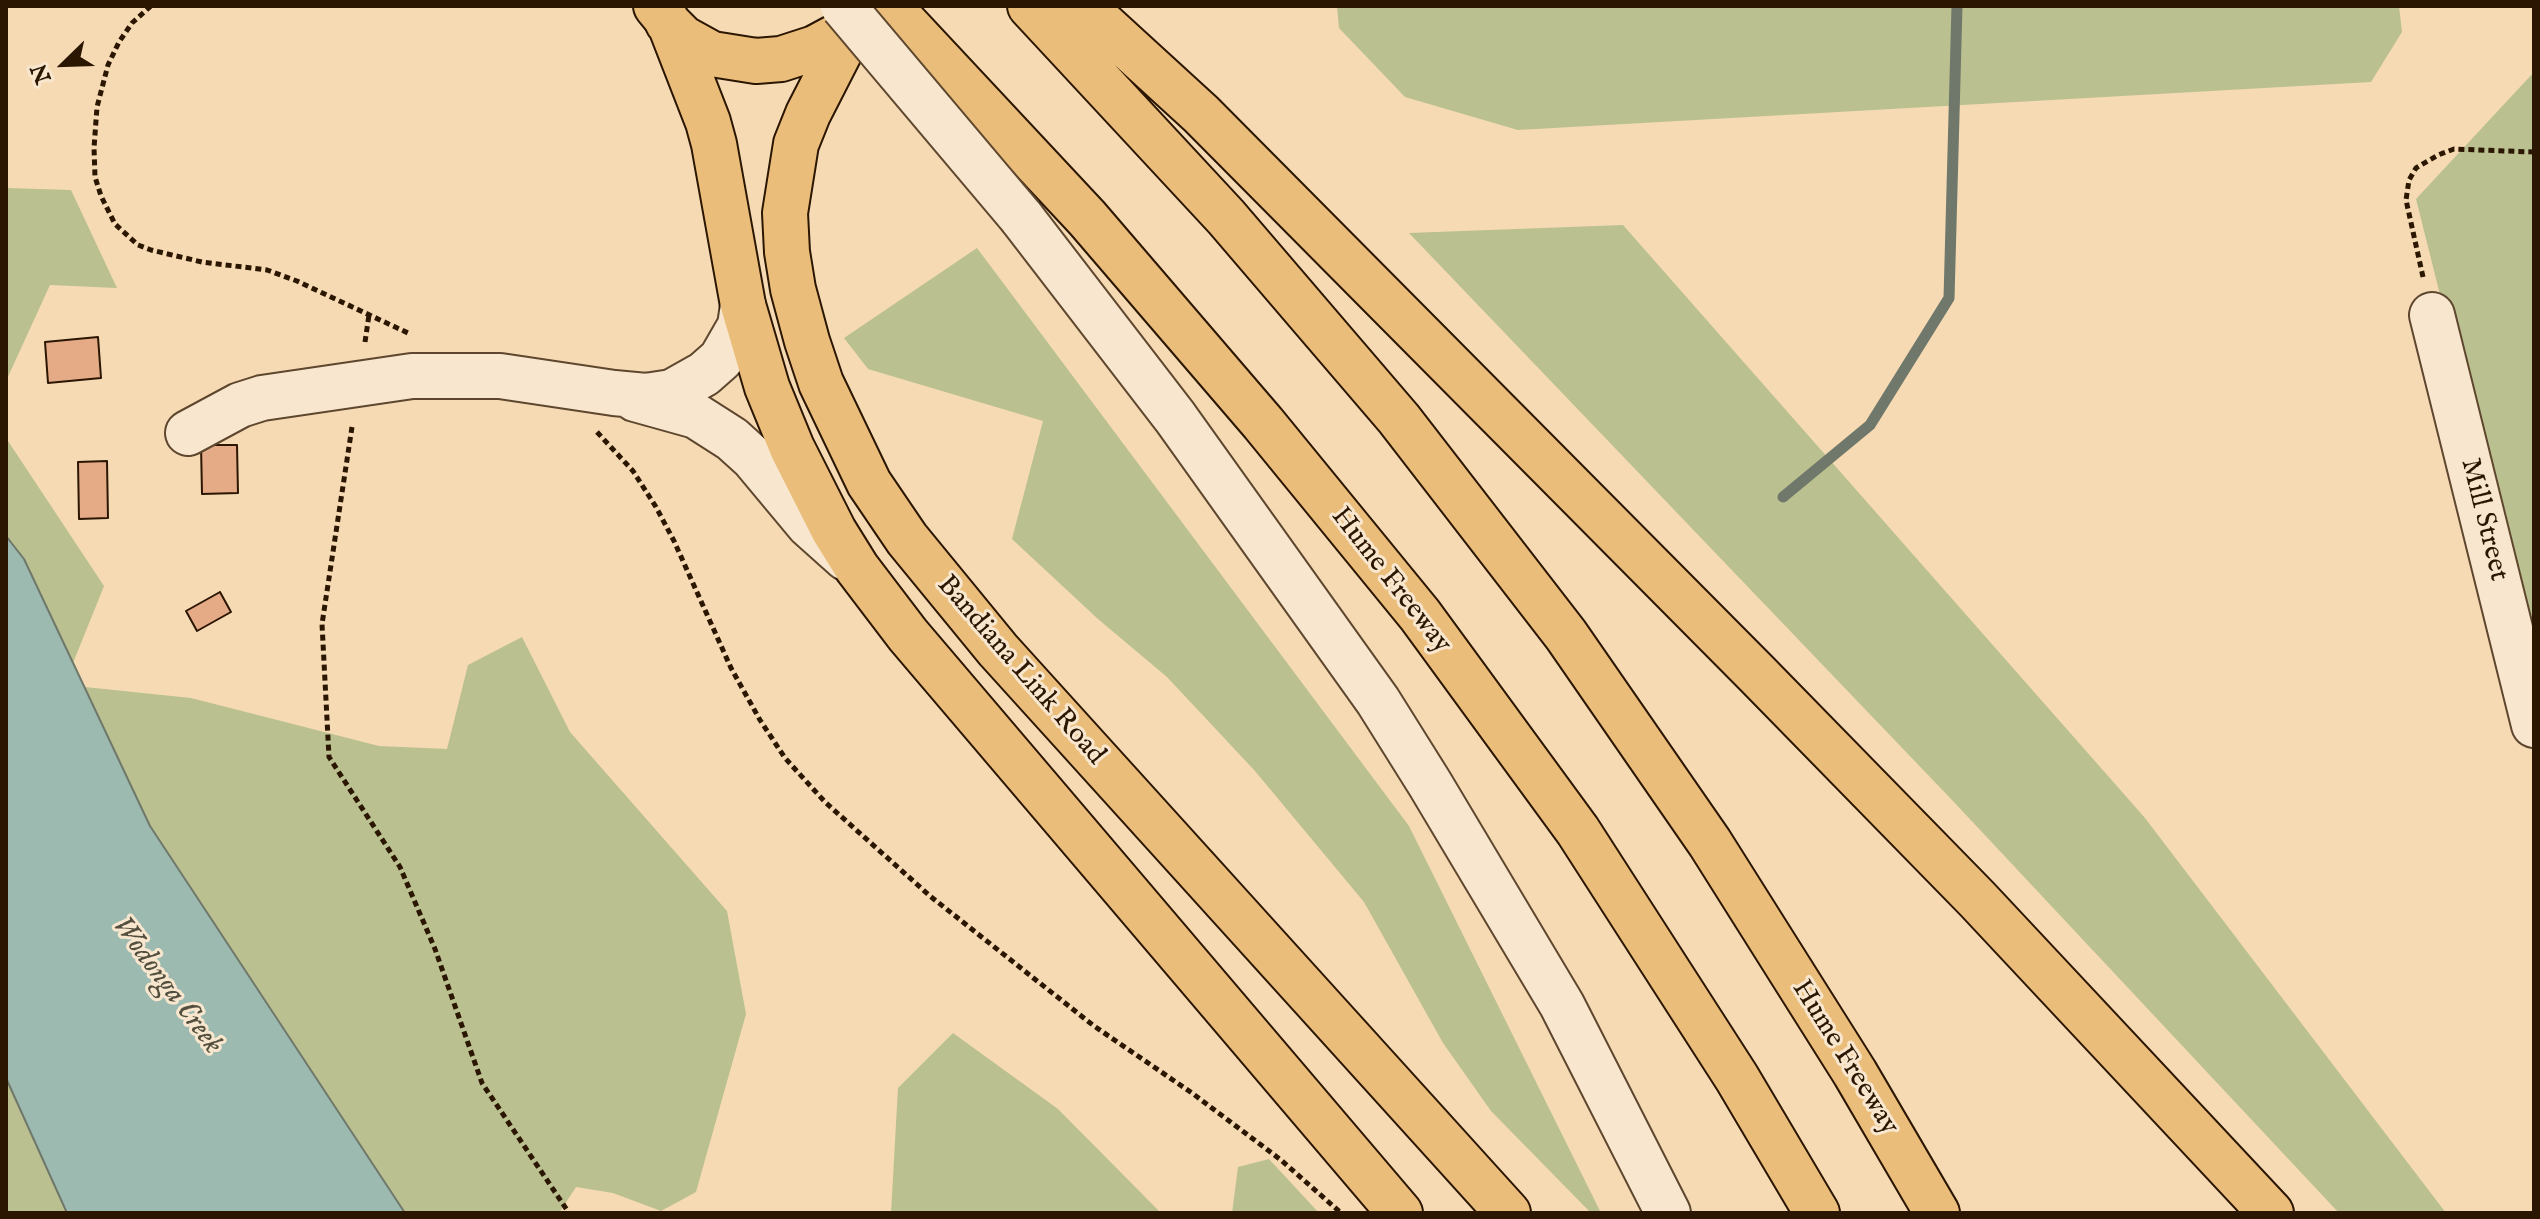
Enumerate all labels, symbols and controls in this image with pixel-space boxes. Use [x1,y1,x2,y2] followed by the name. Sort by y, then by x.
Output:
[24,24,104,104] north arrow
[25,59,59,88] text: N
[2452,455,2514,585] street label: Mill Street
[1323,501,1457,661] street label: Hume Freeway
[929,569,1111,773] street label: Bandiana Link Road
[102,910,230,1062] water label: Wodonga Creek
[1783,974,1905,1142] street label: Hume Freeway

